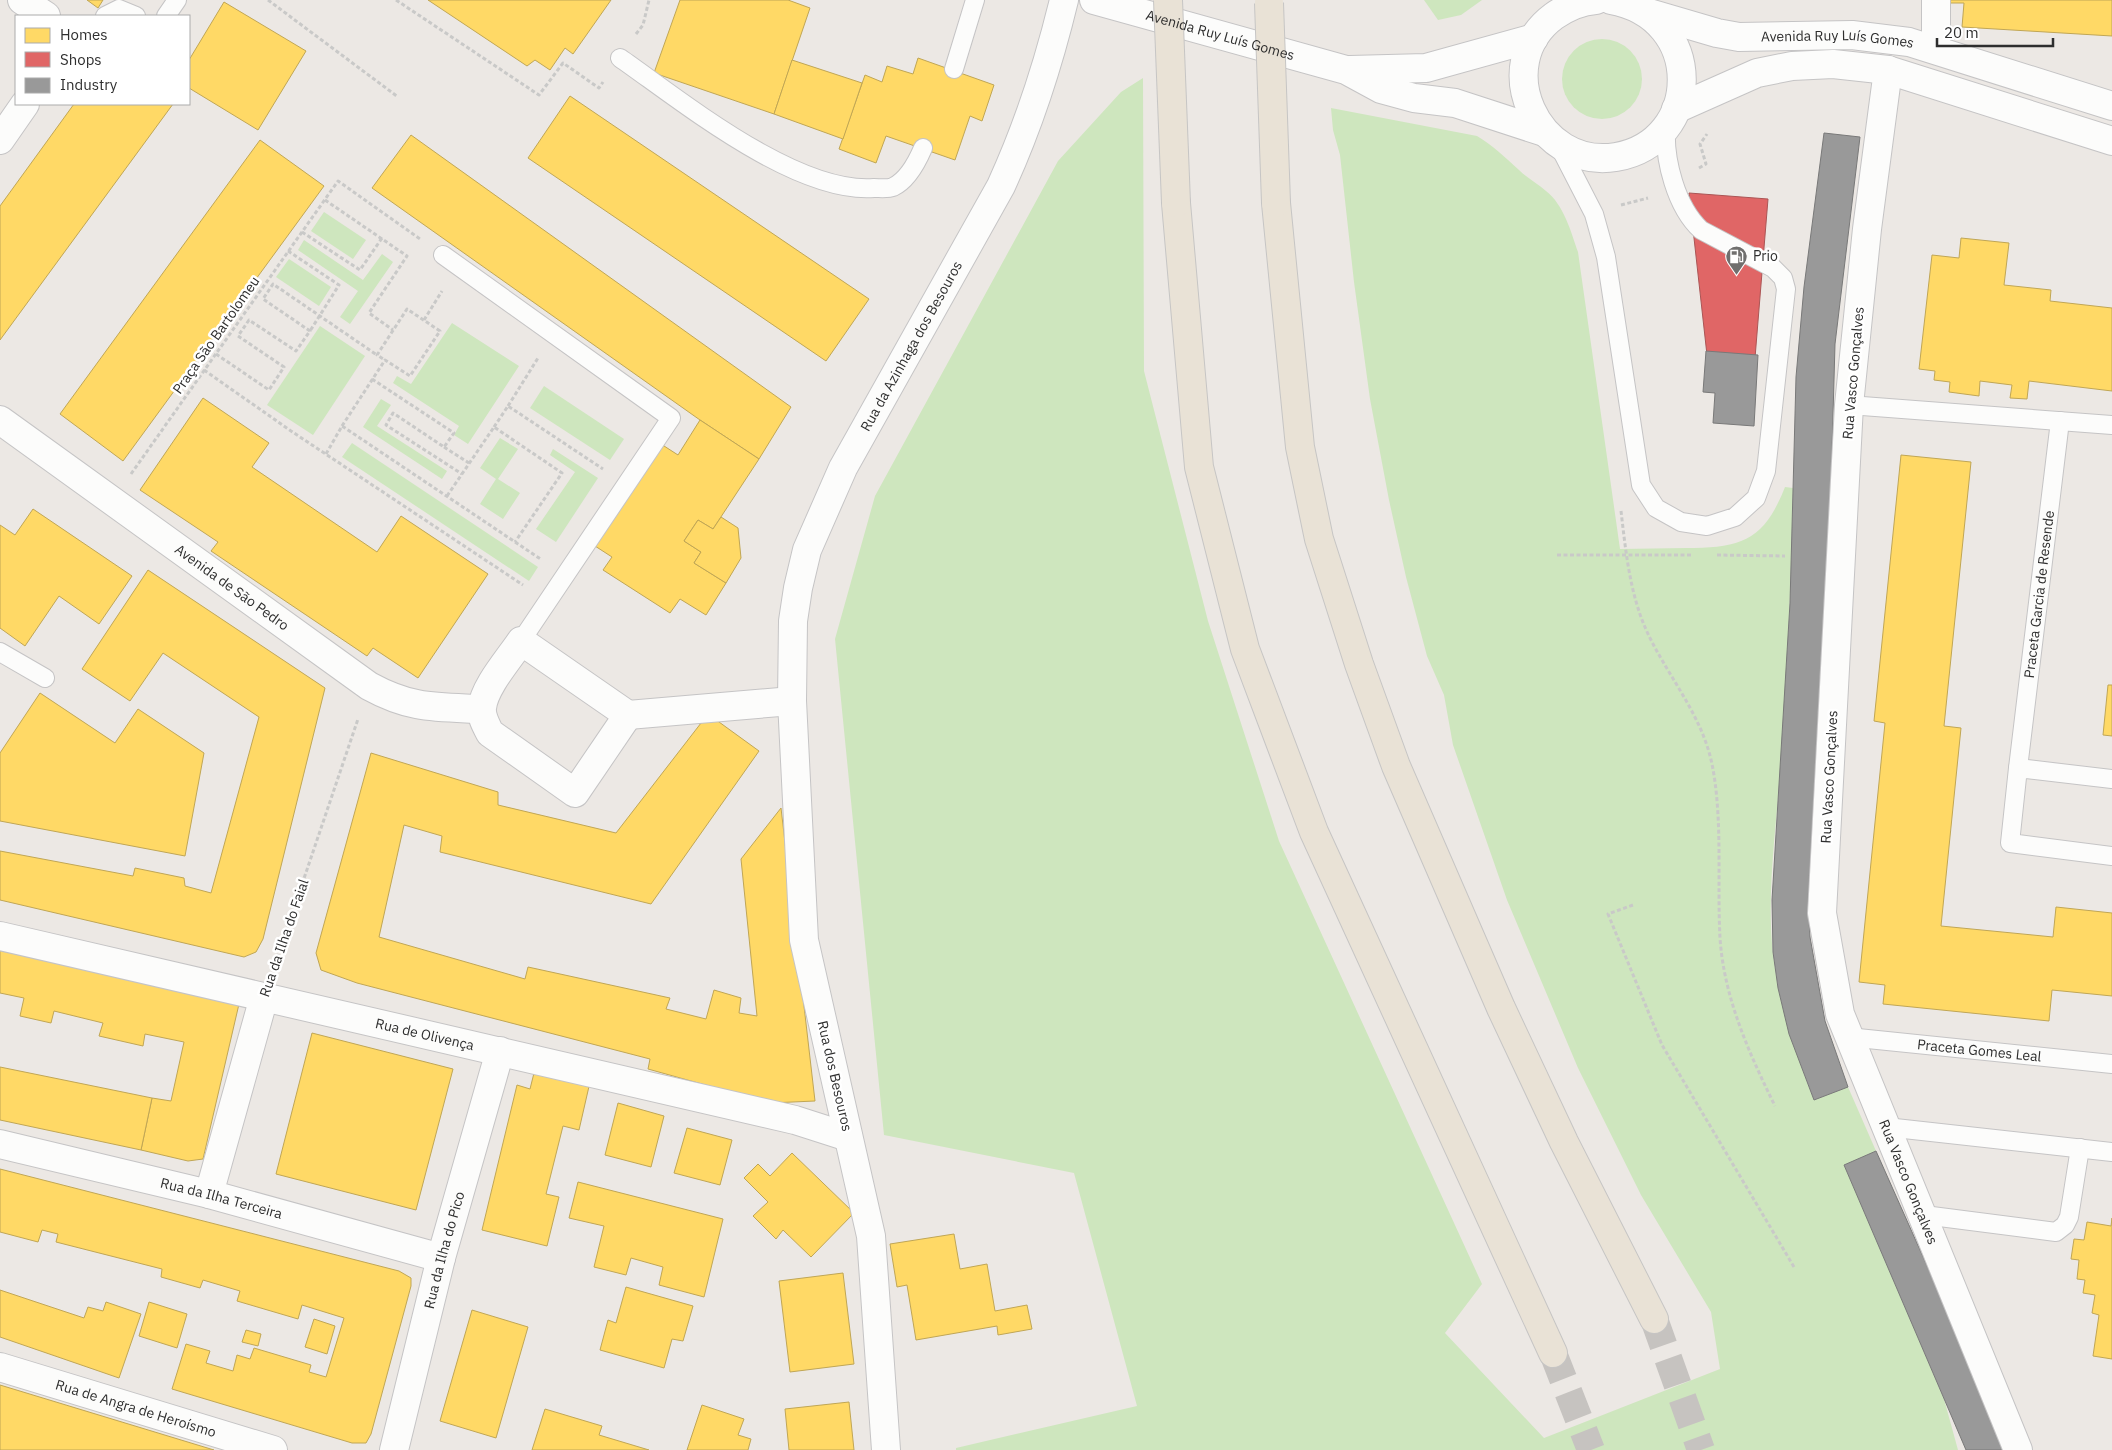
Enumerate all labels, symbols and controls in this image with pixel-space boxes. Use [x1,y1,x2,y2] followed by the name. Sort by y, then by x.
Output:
[1144,6,1297,64] street label: Avenida Ruy Luís Gomes
[15,15,190,105] legend
[1937,15,2053,47] scale bar
[1944,23,1979,42] text: 20 m
[60,25,108,44] text: Homes
[1761,26,1917,52] street label: Avenida Ruy Luís Gomes
[60,50,102,69] text: Shops
[60,75,118,94] text: Industry
[1725,244,1749,275] fuel station icon: Prio
[1753,247,1778,265] place label: Prio
[856,258,966,435] street label: Rua da Azinhaga dos Besouros
[169,273,263,397] street label: Praça São Bartolomeu
[1838,306,1868,440] street label: Rua Vasco Gonçalves
[2020,509,2058,679] street label: Praceta Garcia de Resende
[171,540,293,635] street label: Avenida de São Pedro
[1817,710,1841,844] street label: Rua Vasco Gonçalves
[255,876,313,999] street label: Rua da Ilha do Faial
[374,1014,477,1055] street label: Rua de Olivença
[814,1019,857,1133] street label: Rua dos Besouros
[1916,1035,2042,1066] street label: Praceta Gomes Leal
[1875,1117,1942,1247] street label: Rua Vasco Gonçalves
[159,1174,285,1223] street label: Rua da Ilha Terceira
[420,1189,469,1311] street label: Rua da Ilha do Pico
[53,1375,219,1441] street label: Rua de Angra de Heroísmo

